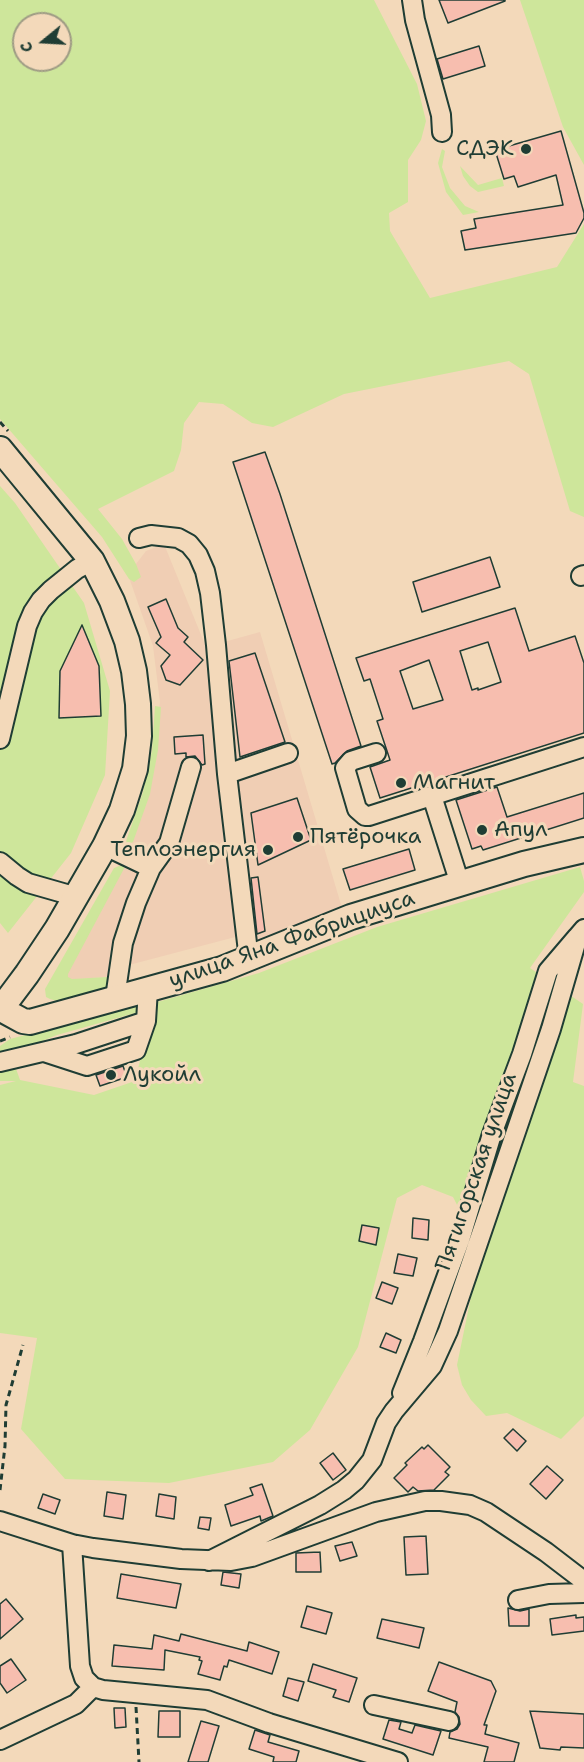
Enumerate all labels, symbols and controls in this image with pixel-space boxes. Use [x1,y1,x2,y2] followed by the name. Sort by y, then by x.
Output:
[12,12,72,72] north arrow
[15,39,38,55] text: С
[456,136,514,162] place label: СДЭК
[519,142,533,156] marker: СДЭК
[413,770,495,796] place label: Магнит
[394,776,408,790] marker: Магнит
[494,817,547,843] place label: Апул
[475,823,489,837] marker: Апул
[310,824,421,850] place label: Пятёрочка
[291,830,305,844] marker: Пятёрочка
[110,837,256,863] place label: Теплоэнергия
[261,843,275,857] marker: Теплоэнергия
[166,885,418,995] street label: улица Яна Фабрициуса
[123,1062,201,1088] place label: Лукойл
[104,1068,118,1082] marker: Лукойл
[431,1070,523,1274] street label: Пятигорская улица

